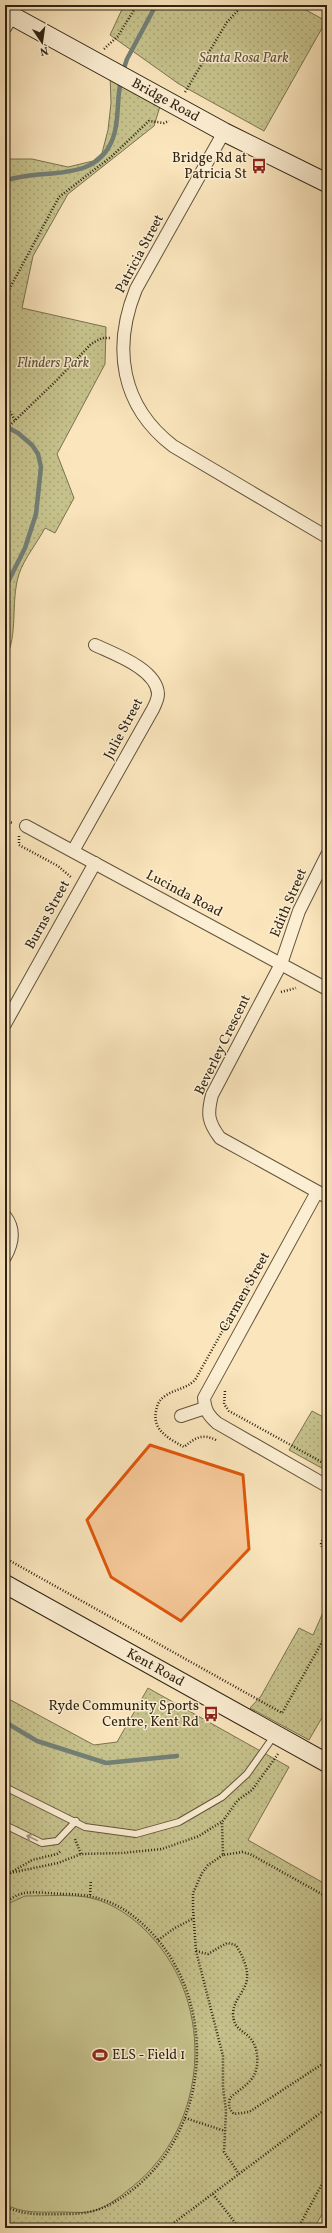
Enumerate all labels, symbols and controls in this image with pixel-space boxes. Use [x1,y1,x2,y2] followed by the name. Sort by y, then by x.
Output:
[22,22,62,62] north arrow
[38,42,49,58] text: N
[199,49,289,68] park label: Santa Rosa Park
[128,74,203,126] street label: Bridge Road
[172,149,247,184] place label: Bridge Rd at Patricia St
[250,157,268,175] bus stop icon: Bridge Rd at Patricia St
[111,211,169,297] street label: Patricia Street
[17,354,90,373] park label: Flinders Park
[100,695,148,763] street label: Julie Street
[266,865,312,940] street label: Edith Street
[143,866,226,922] street label: Lucinda Road
[21,877,75,953] street label: Burns Street
[190,992,256,1098] street label: Beverley Crescent
[215,1248,275,1335] street label: Carmen Street
[123,1644,188,1691] street label: Kent Road
[49,1697,199,1732] place label: Ryde Community Sports Centre, Kent Rd
[202,1705,220,1723] bus stop icon: Ryde Community Sports Centre, Kent Rd
[26,1834,38,1842] one-way arrow
[91,2046,109,2064] sports icon: ELS - Field 1
[112,2046,186,2065] place label: ELS - Field 1

